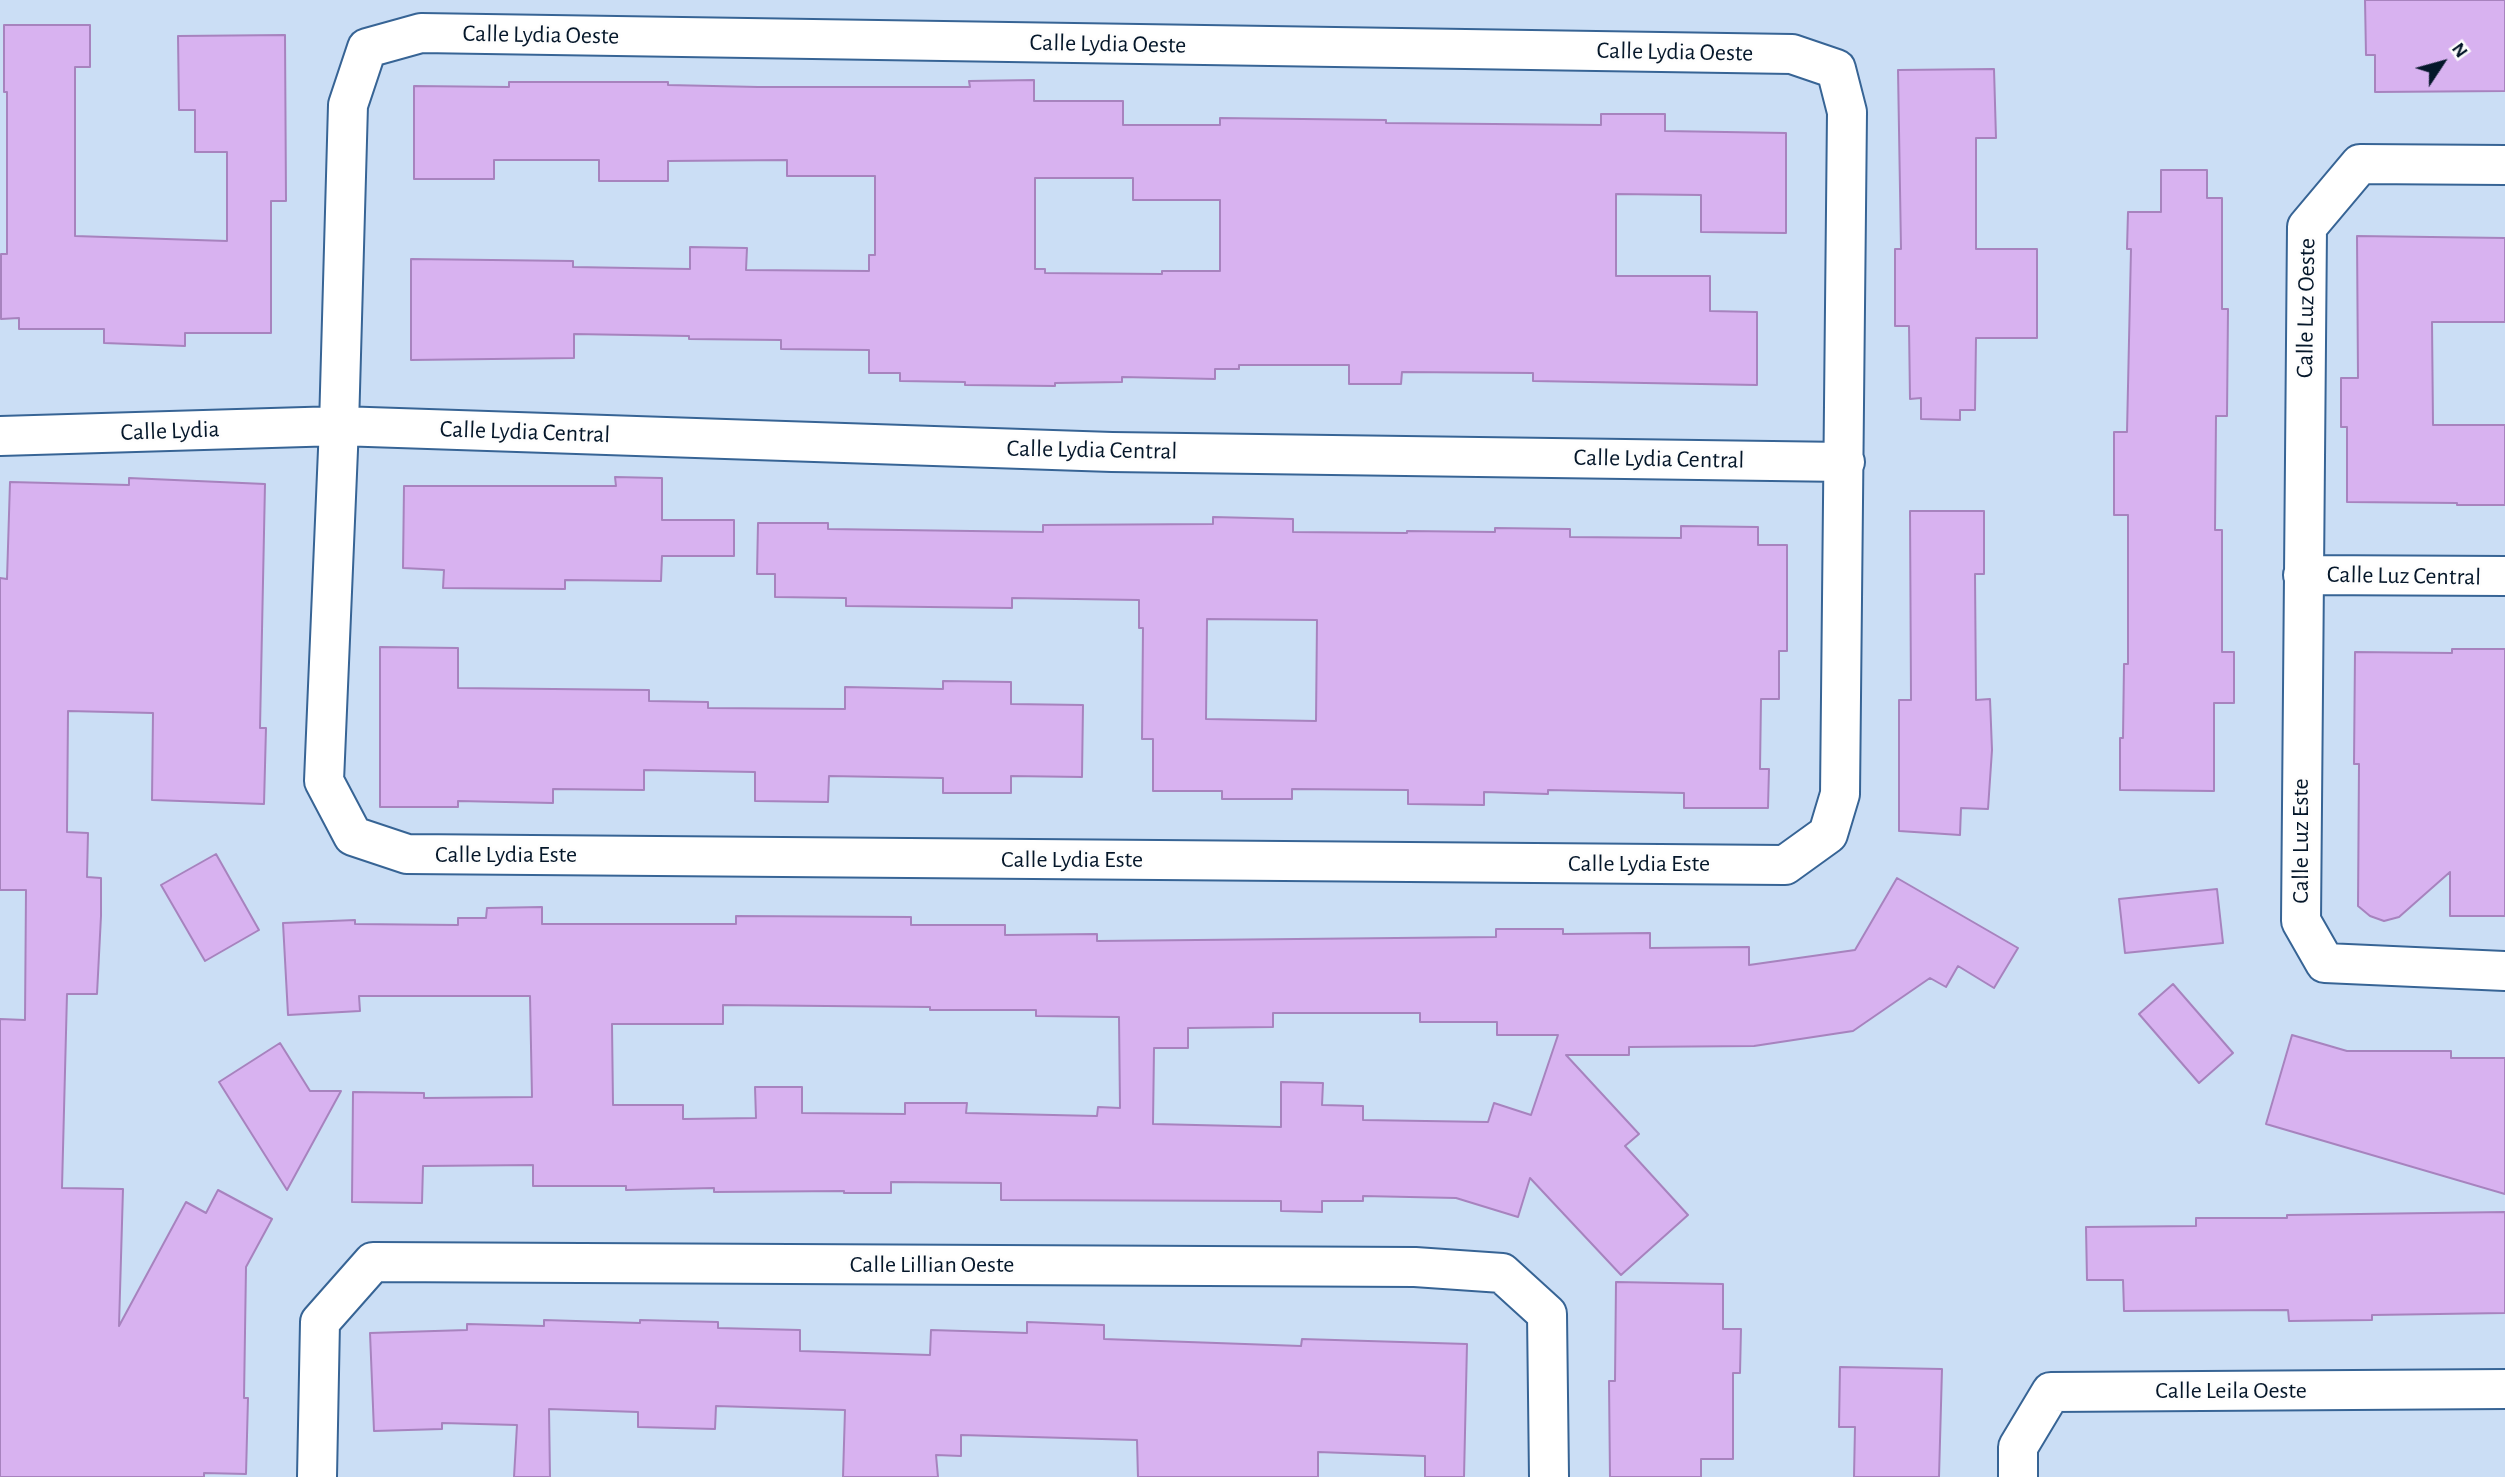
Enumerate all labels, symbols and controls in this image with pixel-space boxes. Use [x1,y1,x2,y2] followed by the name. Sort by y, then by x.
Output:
[462,19,620,51] street label: Calle Lydia Oeste
[1029,28,1187,60] street label: Calle Lydia Oeste
[2407,28,2477,98] north arrow
[1596,36,1754,68] street label: Calle Lydia Oeste
[2448,39,2471,61] text: N
[2290,238,2322,378] street label: Calle Luz Oeste
[120,415,220,447] street label: Calle Lydia
[439,415,611,449] street label: Calle Lydia Central
[1006,434,1178,466] street label: Calle Lydia Central
[1573,443,1745,475] street label: Calle Lydia Central
[2327,560,2481,592] street label: Calle Luz Central
[2287,778,2315,904] street label: Calle Luz Este
[435,841,577,869] street label: Calle Lydia Este
[1001,846,1143,874] street label: Calle Lydia Este
[1568,850,1710,878] street label: Calle Lydia Este
[850,1251,1014,1279] street label: Calle Lillian Oeste
[2155,1377,2307,1405] street label: Calle Leila Oeste

